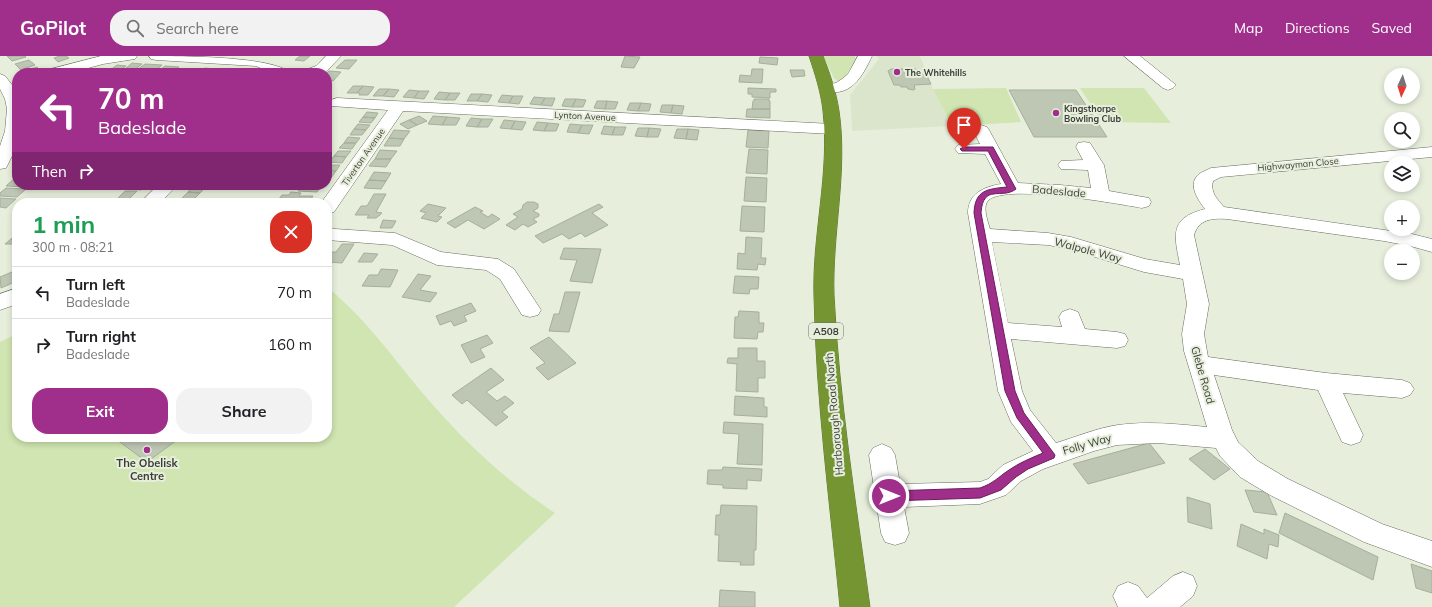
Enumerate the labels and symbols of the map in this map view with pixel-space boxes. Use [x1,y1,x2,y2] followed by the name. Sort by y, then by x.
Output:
[892,67,902,77] marker: The Whitehills
[905,67,967,78] place label: The Whitehills
[1384,68,1420,104] north arrow
[1064,103,1121,124] place label: Kingsthorpe Bowling Club
[947,108,981,149] pin
[1051,108,1061,118] marker: Kingsthorpe Bowling Club
[554,109,616,124] street label: Lynton Avenue
[339,126,387,188] street label: Tiverton Avenue
[1257,155,1339,174] street label: Highwayman Close
[1032,182,1086,200] street label: Badeslade
[1053,234,1123,266] street label: Walpole Way
[809,323,843,339] road number: A508
[1188,345,1218,405] street label: Glebe Road
[822,352,846,476] street label: Harborough Road North
[1061,430,1113,458] street label: Folly Way
[142,445,152,455] marker: The Obelisk Centre
[116,456,179,483] place label: The Obelisk Centre
[868,475,910,517] position arrow

